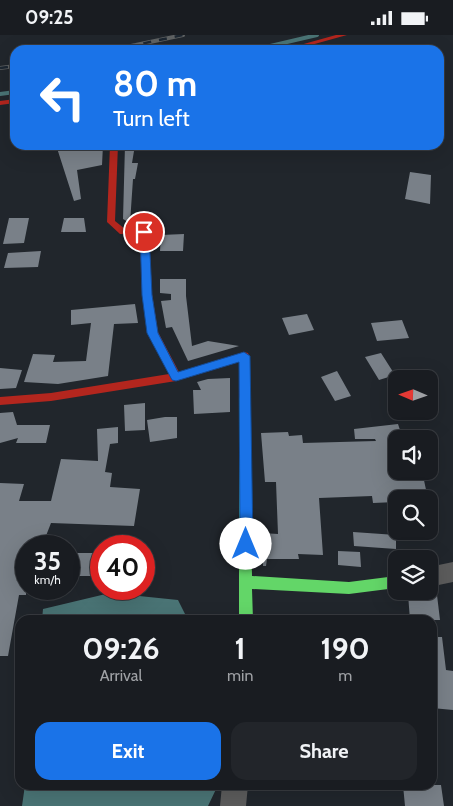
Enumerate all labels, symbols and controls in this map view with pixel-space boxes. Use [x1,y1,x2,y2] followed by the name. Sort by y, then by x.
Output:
[25,6,74,29] text: 09:25
[113,62,197,105] text: 80 m
[30,65,95,130] icon: left
[113,105,190,132] text: Turn left
[123,211,165,253] pin
[130,218,158,246] icon: arrive
[388,370,438,420] north arrow
[388,370,438,600] map controls
[388,430,438,480] button: sound
[388,490,438,540] button: search
[219,517,271,569] position arrow
[90,535,155,600] speed limit sign: 40
[34,546,61,576] text: 35
[388,550,438,600] button: layers
[34,572,61,587] text: km/h
[82,630,160,667] text: 09:26
[235,630,246,667] text: 1
[321,630,370,667] text: 190
[100,666,142,685] text: Arrival
[227,666,253,685] text: min
[338,666,352,685] text: m
[35,722,221,780] button: Exit
[231,722,417,780] button: Share

